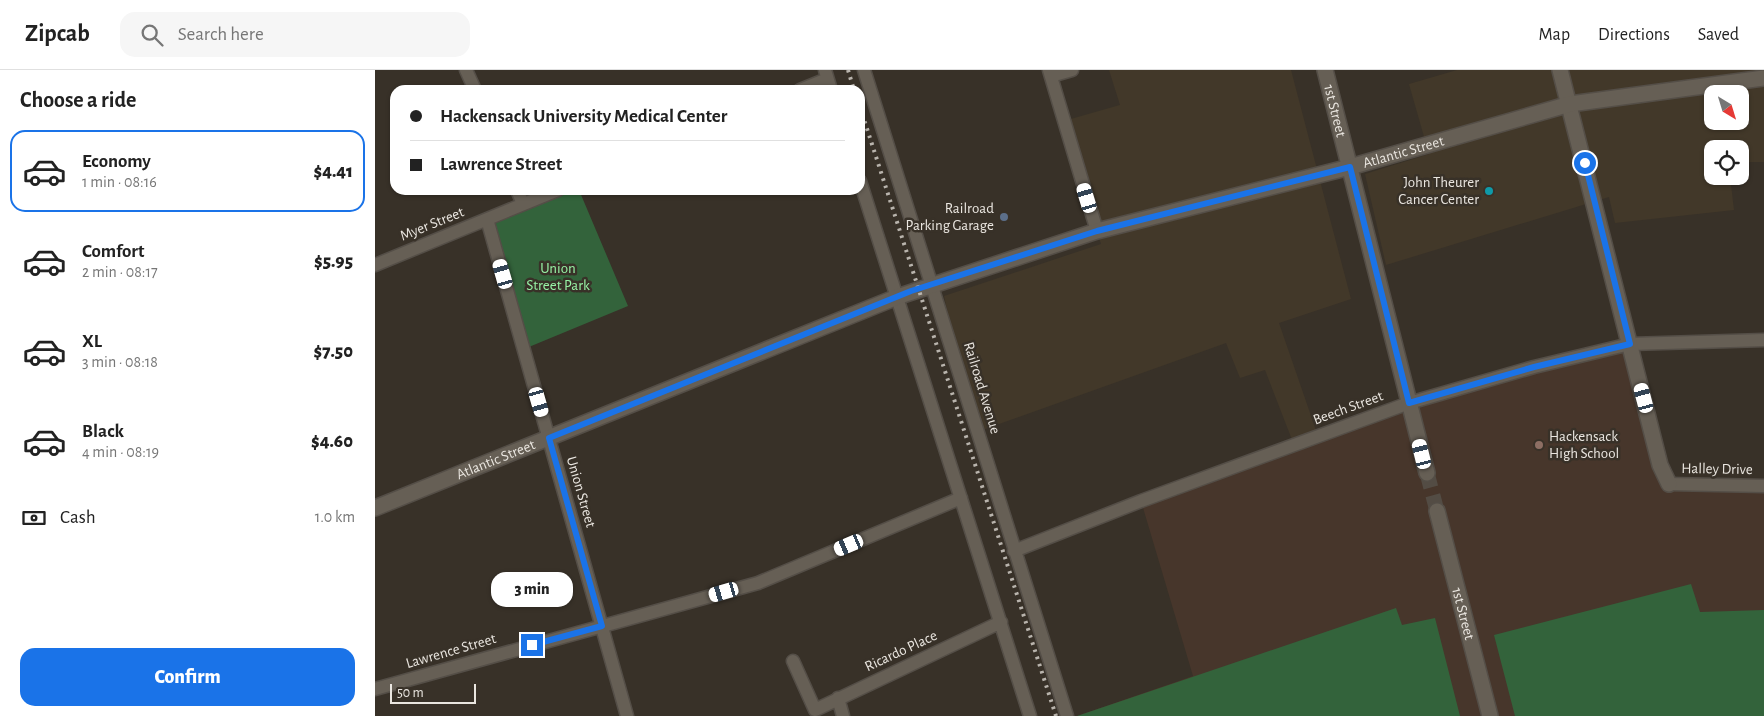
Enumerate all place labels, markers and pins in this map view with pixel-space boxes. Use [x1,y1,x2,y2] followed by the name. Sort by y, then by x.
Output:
[1398,175,1479,207] place label: John Theurer Cancer Center
[1483,185,1495,197] marker: John Theurer Cancer Center
[905,201,994,233] place label: Railroad Parking Garage
[998,211,1010,223] marker: Railroad Parking Garage
[1549,429,1619,461] place label: Hackensack High School
[1533,439,1545,451] marker: Hackensack High School

